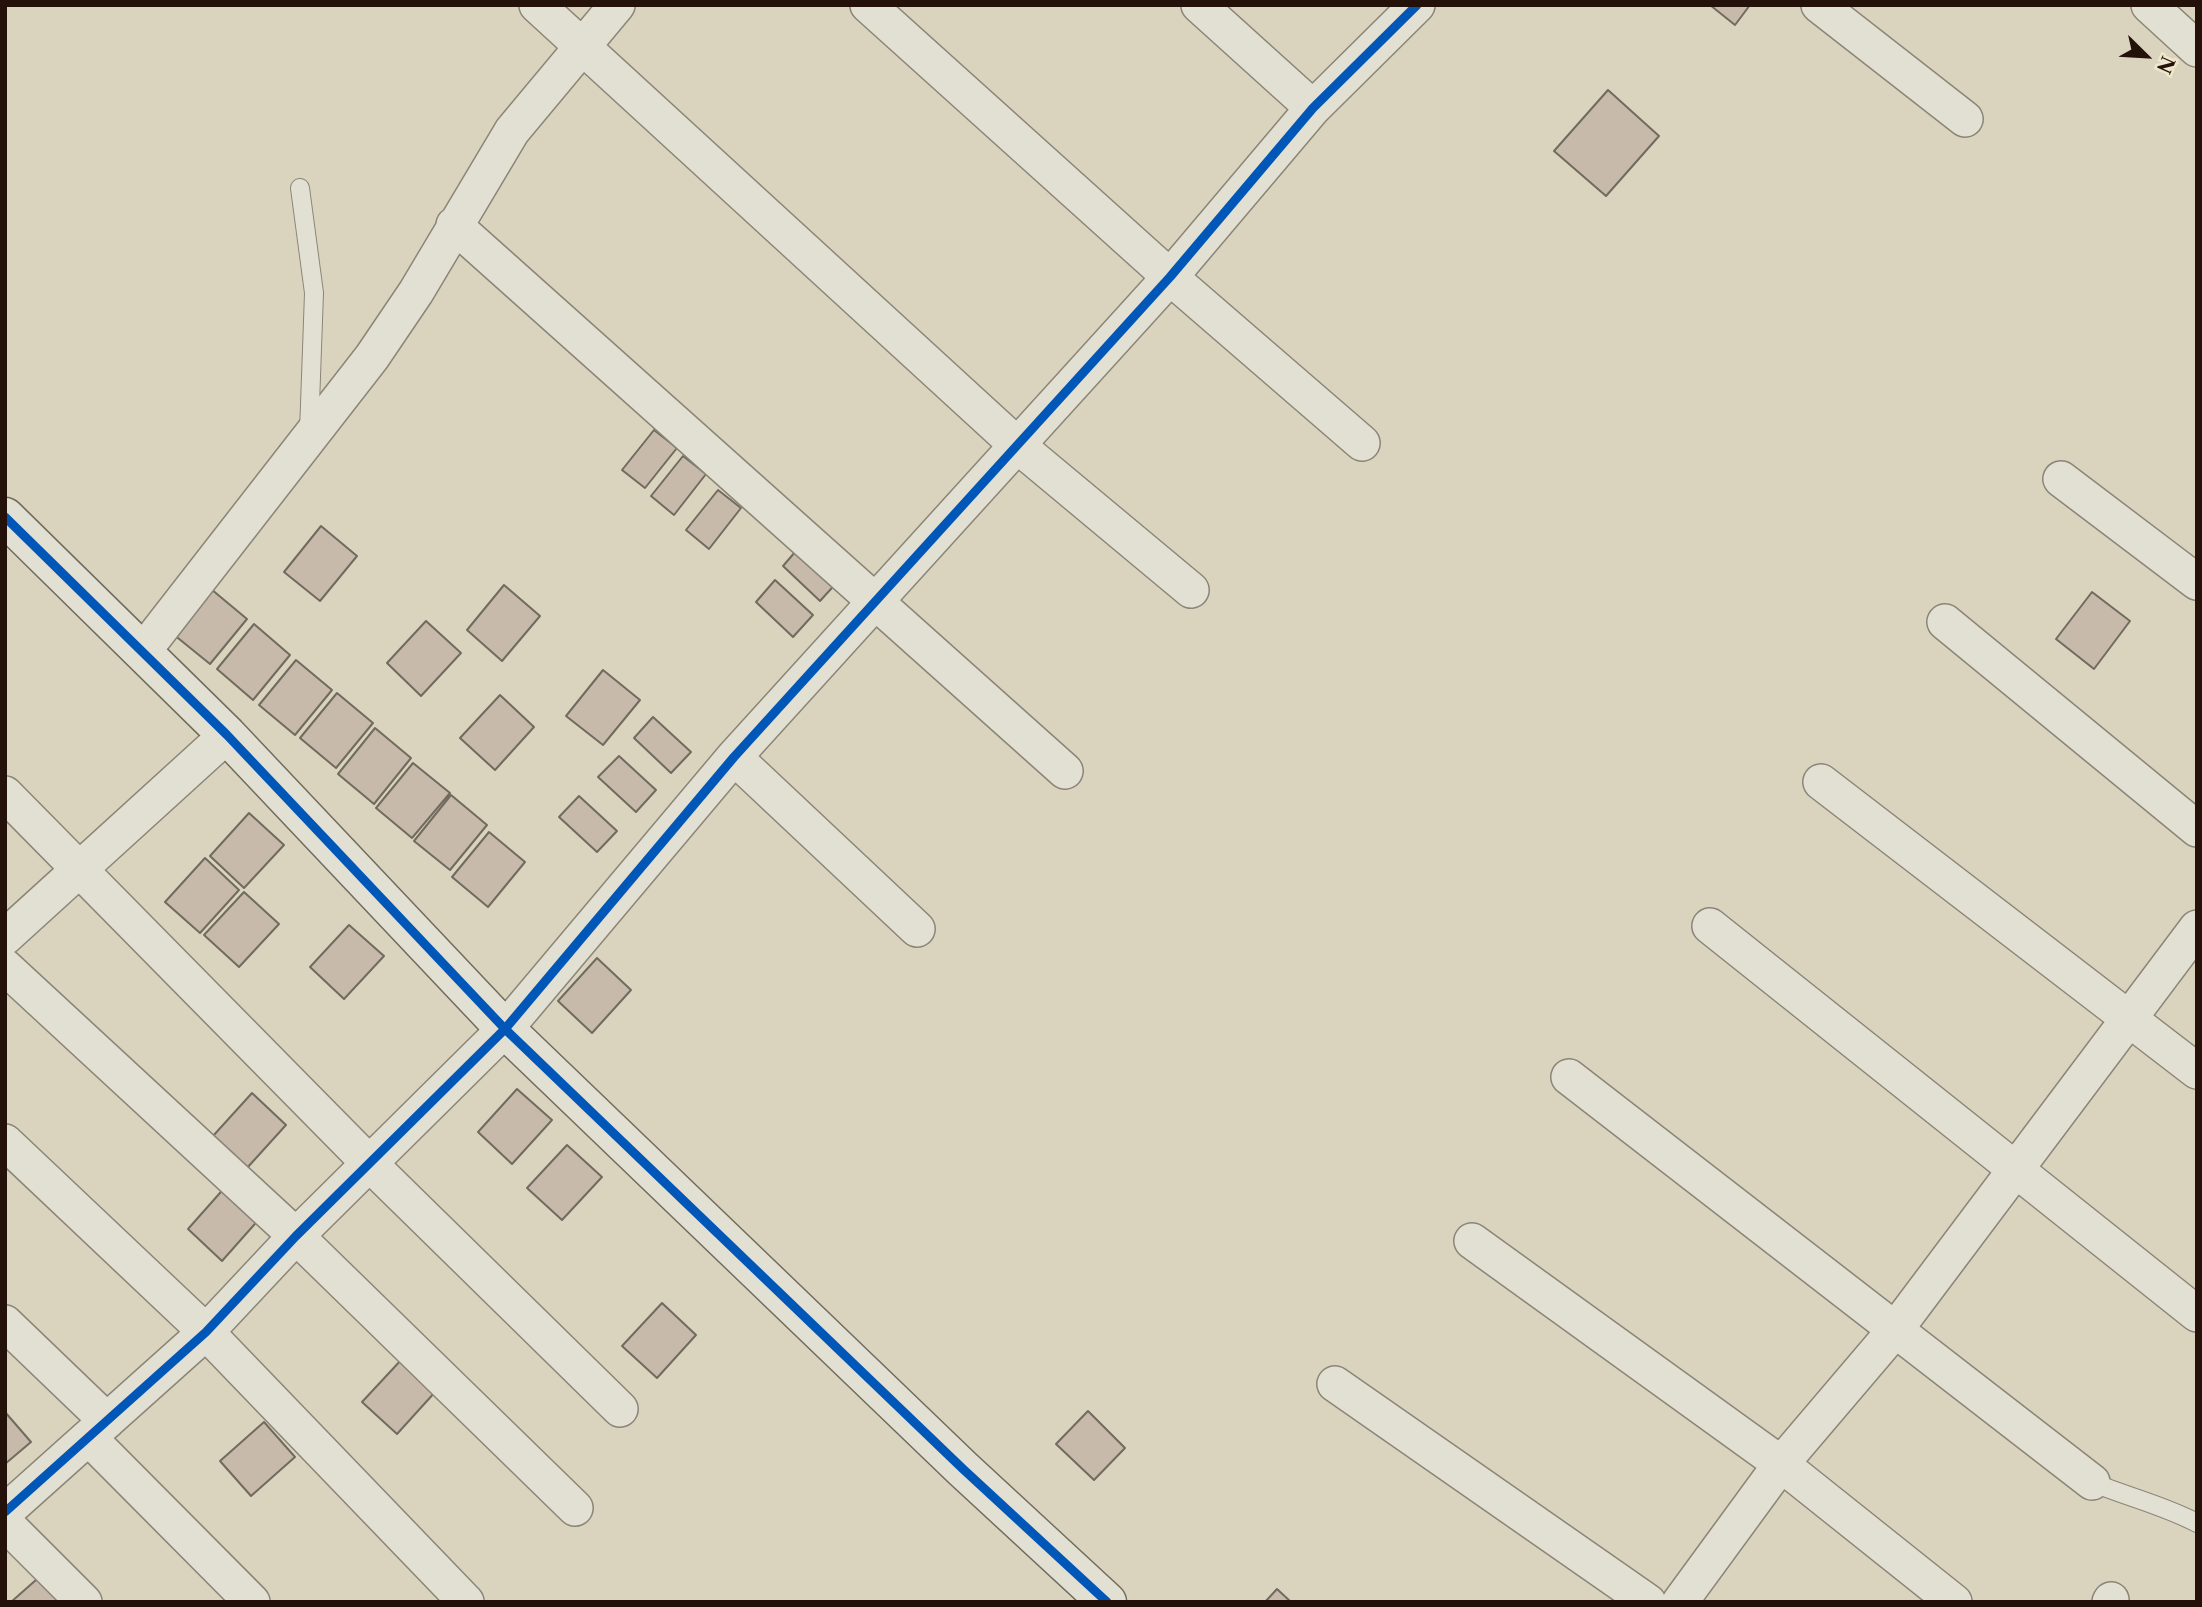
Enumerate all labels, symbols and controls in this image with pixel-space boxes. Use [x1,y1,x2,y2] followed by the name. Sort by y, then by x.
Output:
[2111,21,2181,91] north arrow
[2152,53,2180,77] text: N

